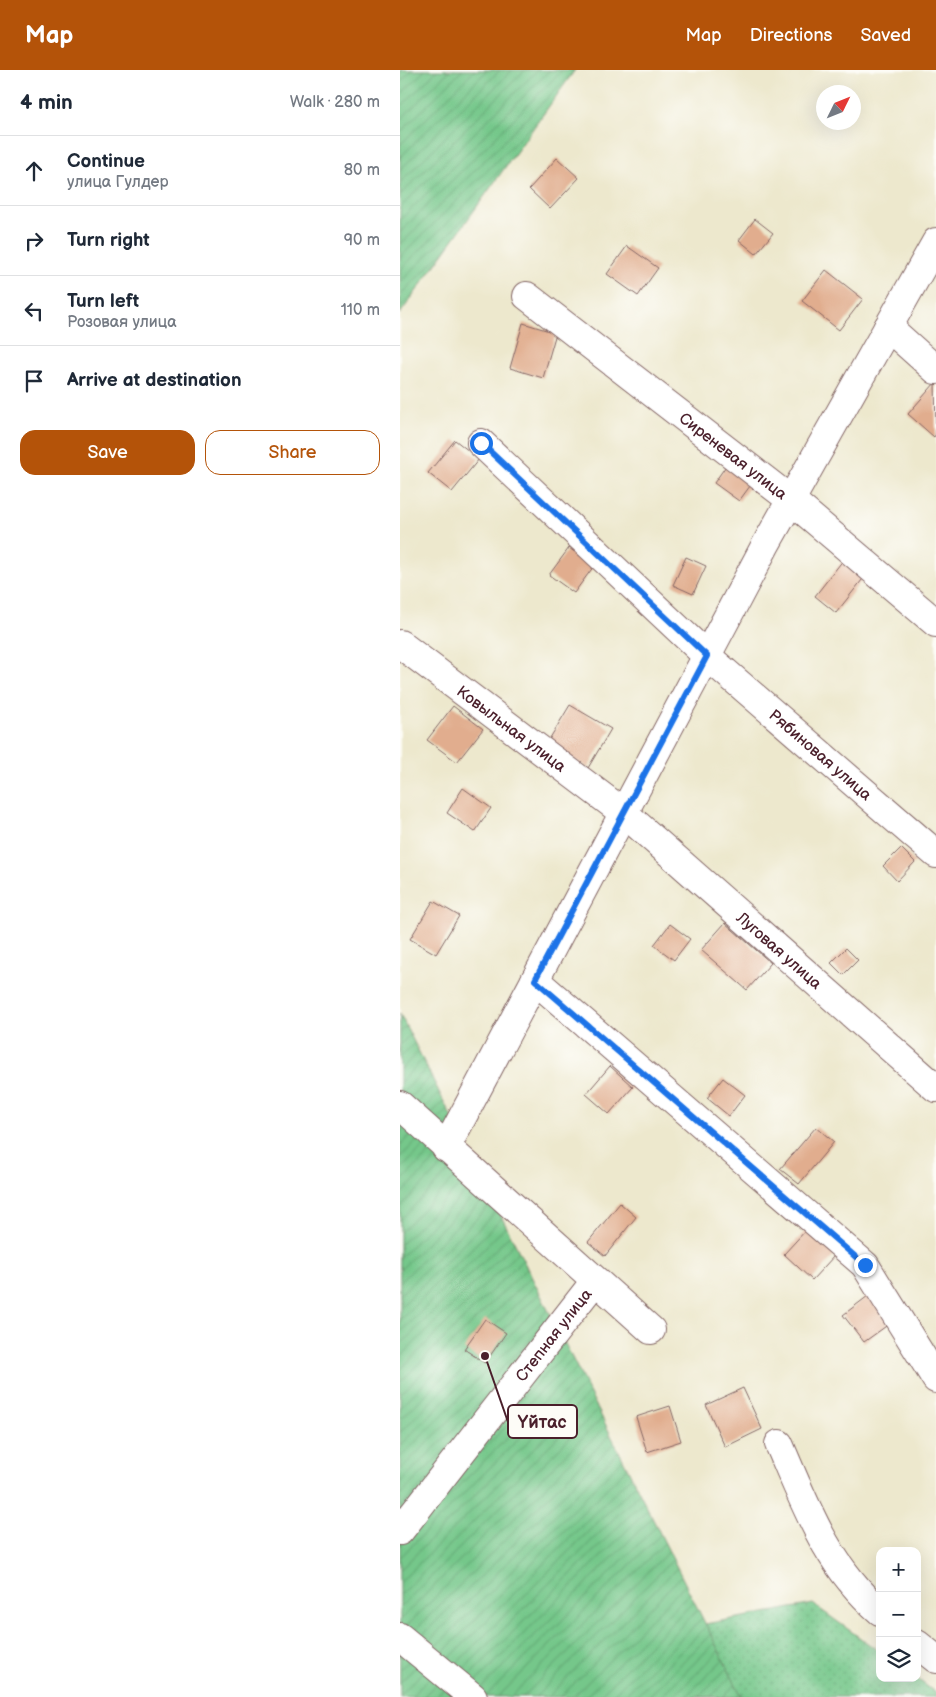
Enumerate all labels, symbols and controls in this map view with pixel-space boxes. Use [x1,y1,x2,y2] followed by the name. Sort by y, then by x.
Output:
[25,21,73,50] text: Map
[686,25,722,46] text: Map
[750,25,832,46] text: Directions
[860,25,911,46] text: Saved
[816,85,861,130] north arrow
[20,90,73,115] text: 4 min
[290,93,380,112] text: Walk · 280 m
[67,150,145,173] text: Continue
[20,157,48,185] icon: ahead
[344,161,380,180] text: 80 m
[67,173,169,192] text: улица Гулдер
[20,227,48,255] icon: right
[67,229,150,252] text: Turn right
[344,231,380,250] text: 90 m
[67,290,139,313] text: Turn left
[20,297,48,325] icon: left
[341,301,380,320] text: 110 m
[67,313,177,332] text: Розовая улица
[20,367,48,395] icon: arrive
[67,369,242,392] text: Arrive at destination
[675,409,791,505] street label: Сиреневая улица
[20,430,195,475] button: Save
[205,430,380,475] button: Share
[470,432,493,455] route start
[453,682,570,777] street label: Ковыльная улица
[765,706,875,805] street label: Рябиновая улица
[731,908,825,994] street label: Луговая улица
[854,1254,877,1277] route end
[512,1285,597,1386] street label: Степная улица
[508,1405,577,1438] callout: Үйтас
[518,1412,567,1433] text: Үйтас
[876,1547,921,1682] map controls
[876,1547,921,1592] button: +
[876,1592,921,1637] button: −
[876,1637,921,1682] button: layers

